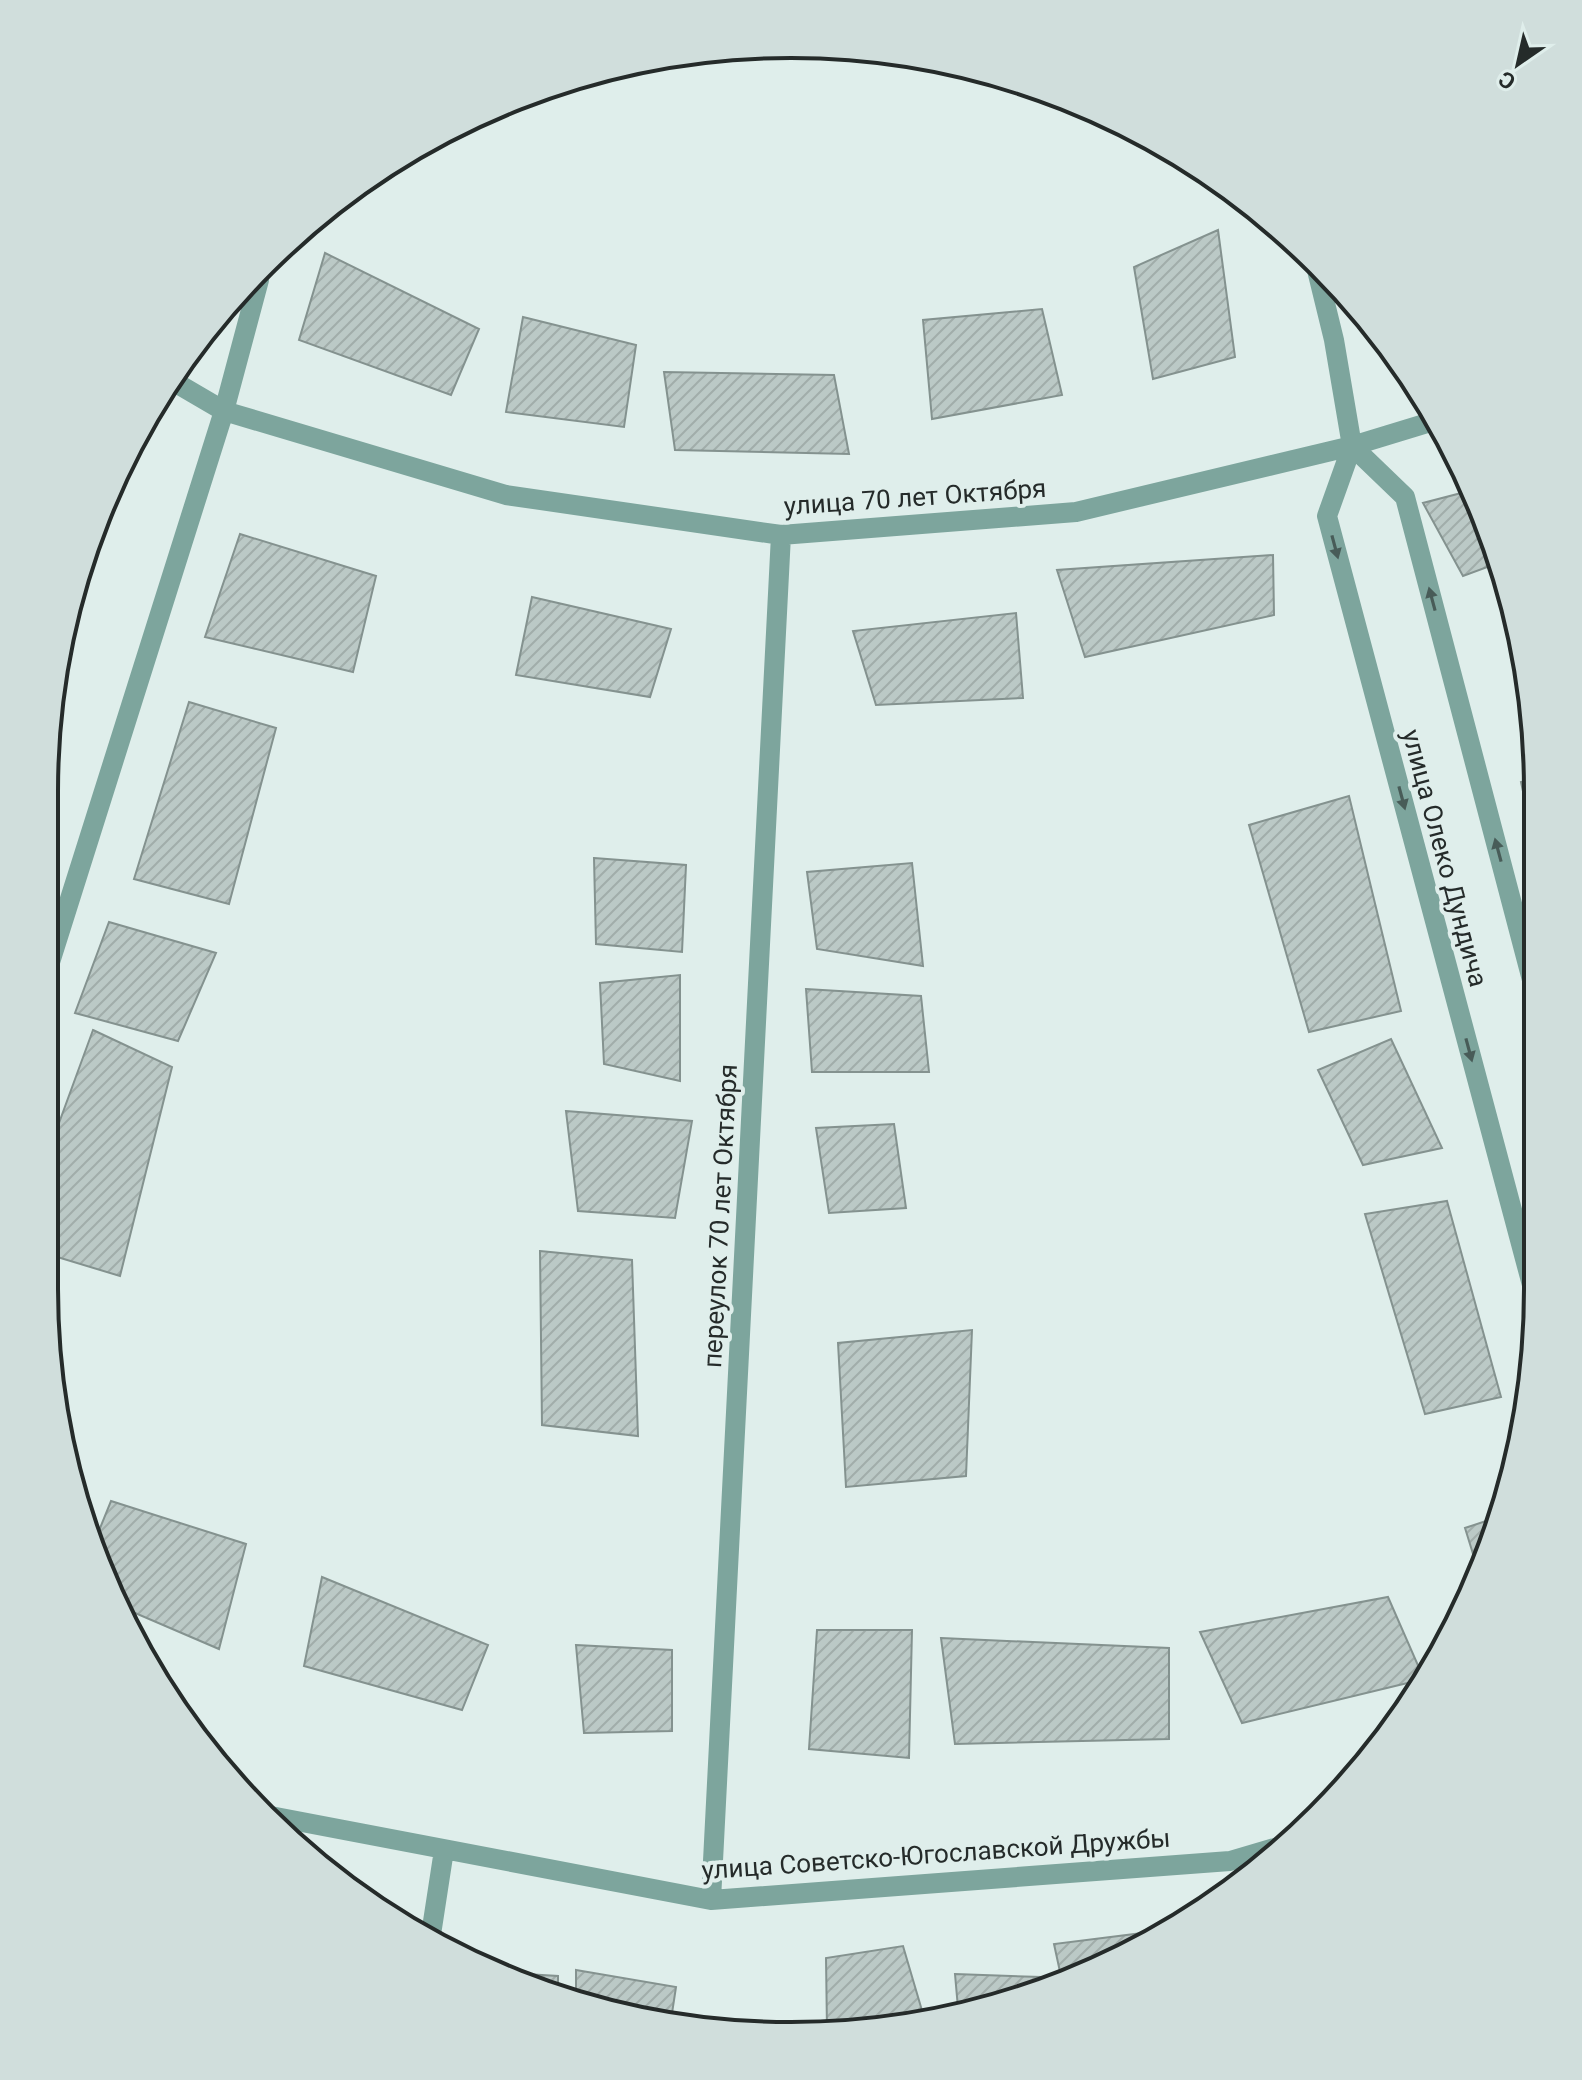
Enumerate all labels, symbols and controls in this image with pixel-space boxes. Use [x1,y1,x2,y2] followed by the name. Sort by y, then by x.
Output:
[1478,24,1558,104] north arrow
[1494,66,1520,95] text: С
[783,473,1047,521] street label: улица 70 лет Октября
[1330,535,1342,560] one-way arrow
[1425,586,1437,611] one-way arrow
[1396,726,1494,990] street label: улица Олеко Дундича
[1397,786,1409,811] one-way arrow
[1491,838,1503,863] one-way arrow
[1463,1038,1476,1062] one-way arrow
[697,1063,743,1369] street label: переулок 70 лет Октября
[701,1823,1171,1885] street label: улица Советско-Югославской Дружбы

